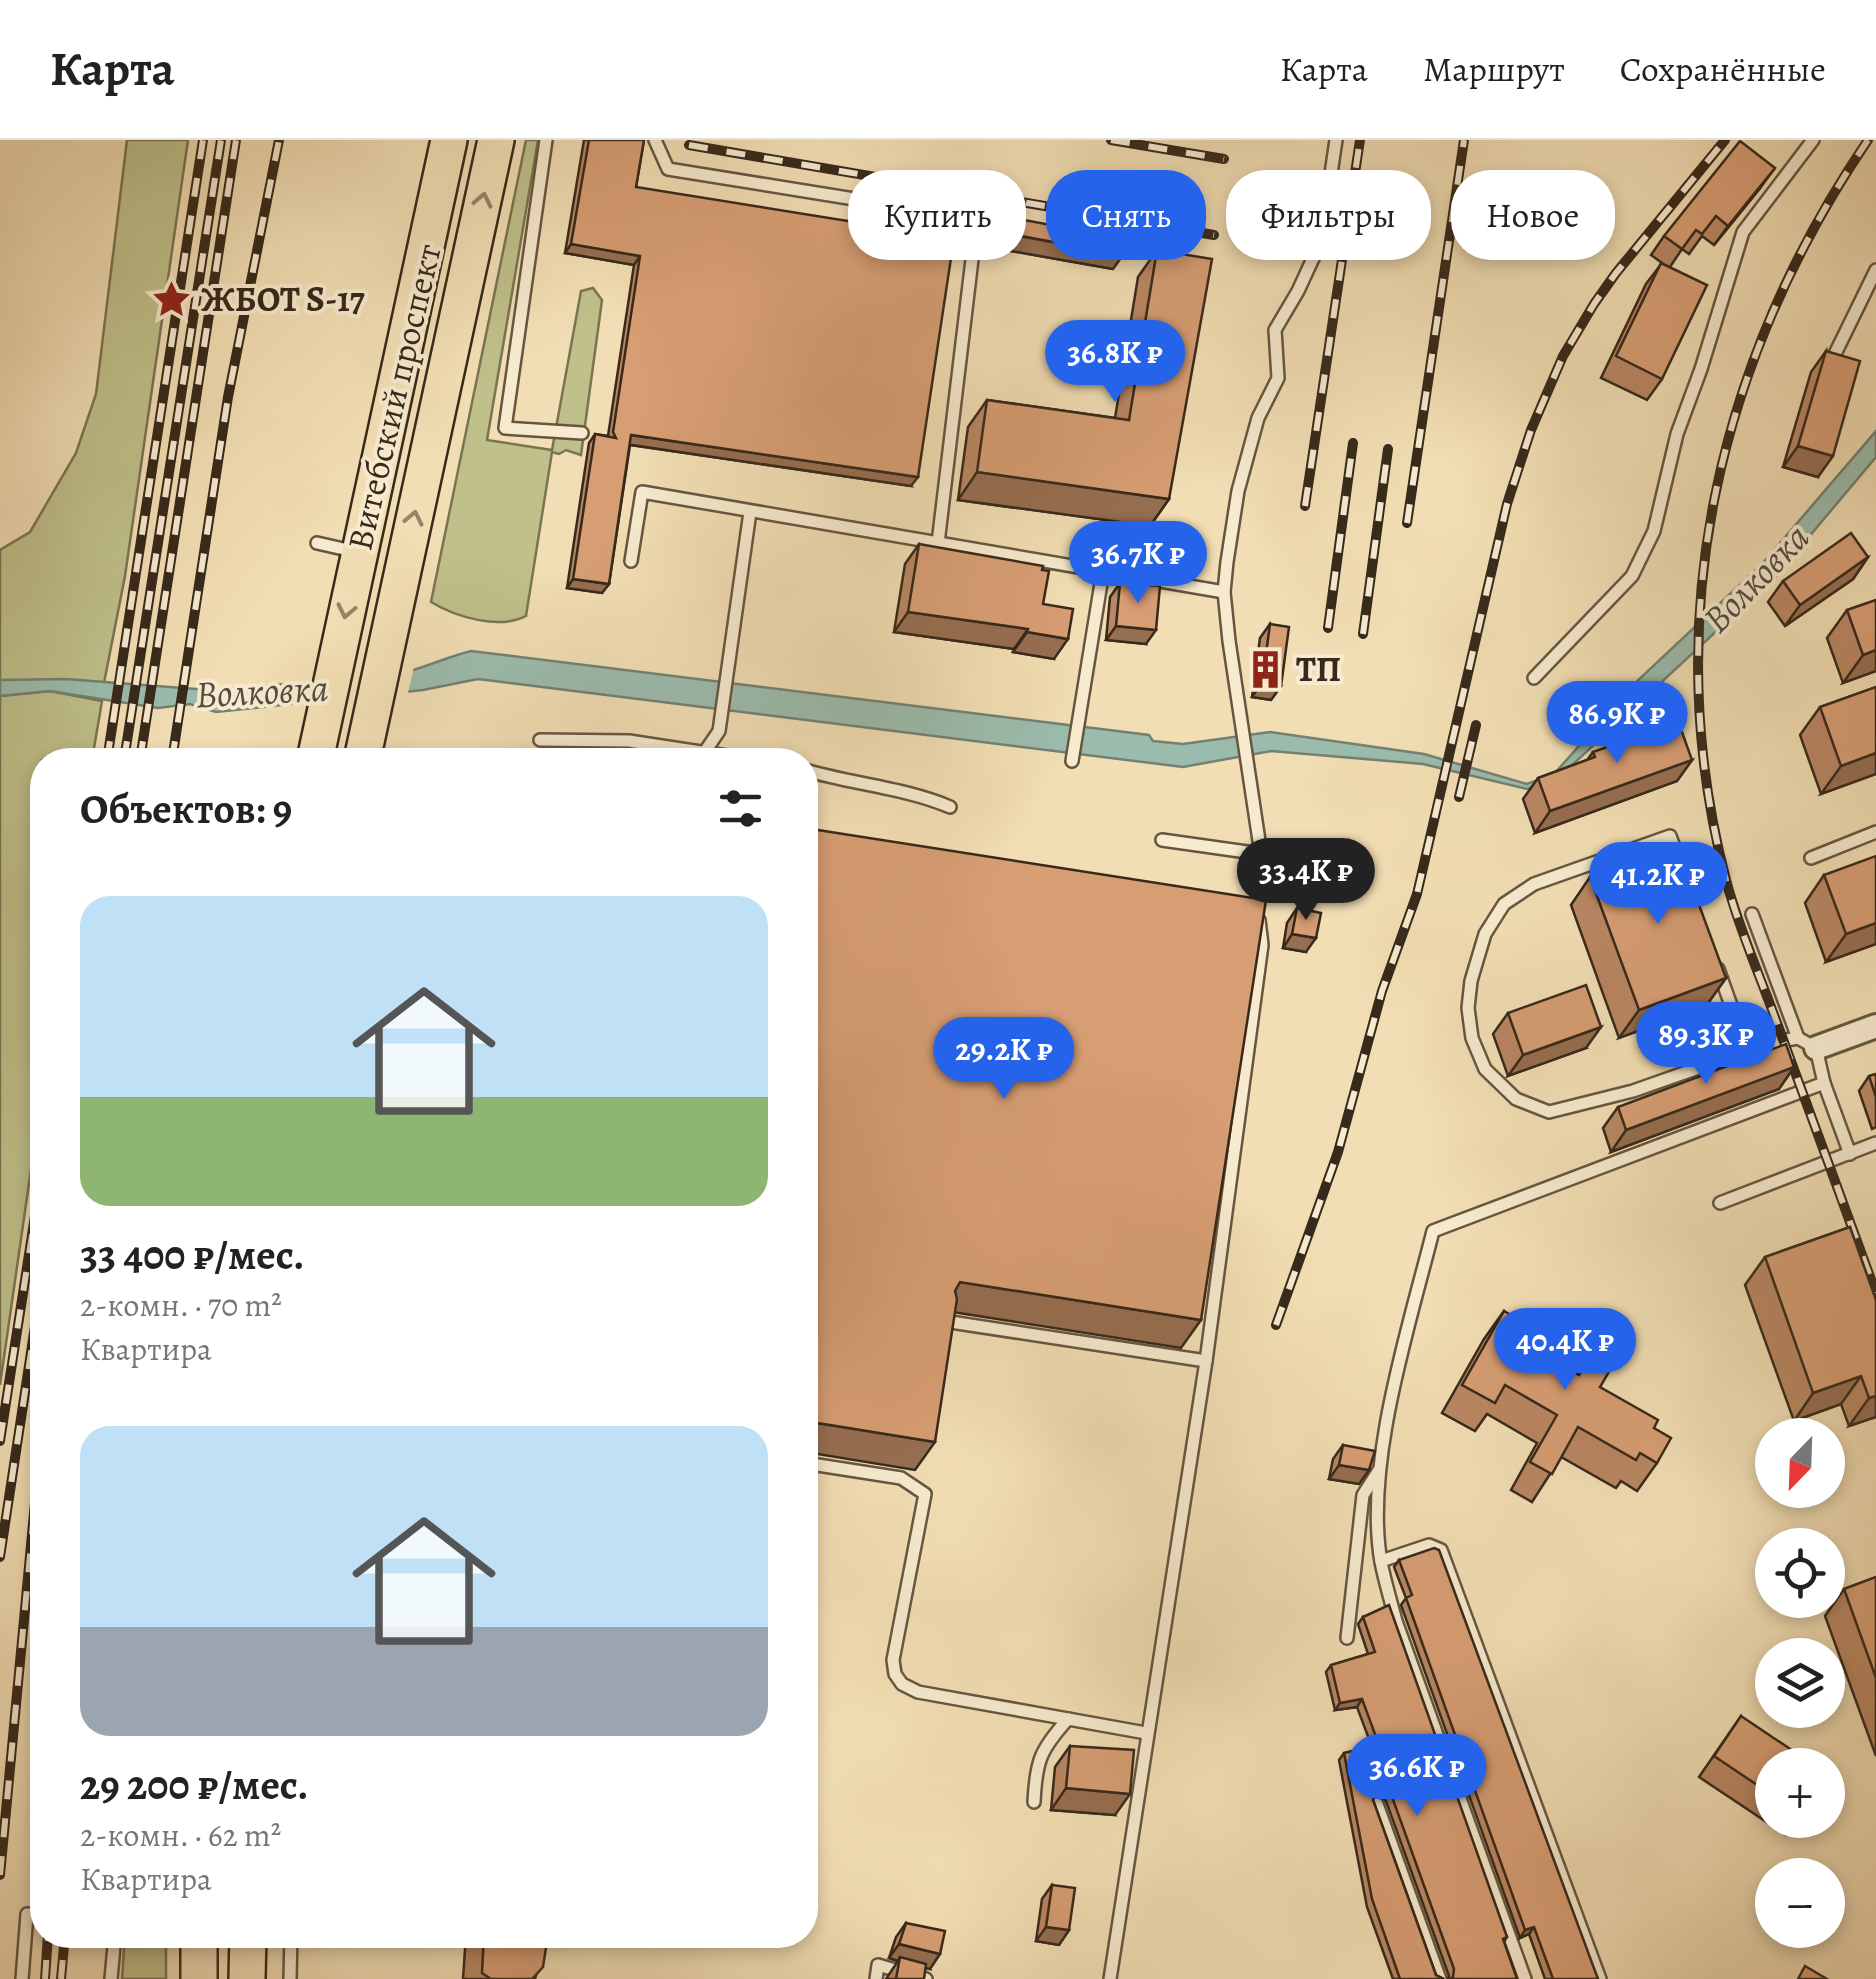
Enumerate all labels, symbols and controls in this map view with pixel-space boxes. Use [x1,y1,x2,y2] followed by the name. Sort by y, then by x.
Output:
[50,36,175,102] text: Карта
[1280,45,1368,93] text: Карта
[1423,45,1565,93] text: Маршрут
[1620,45,1826,93] text: Сохранённые
[848,170,1026,260] chip: Купить
[1046,170,1206,260] chip: Снять
[1226,170,1431,260] chip: Фильтры
[1451,170,1615,260] chip: Новое
[471,192,492,209] one-way arrow
[335,239,453,555] street label: Витебский проспект
[201,275,365,323] place label: ЖБОТ S-17
[150,278,192,320] place icon: ЖБОТ S-17
[1023,320,1207,405] pin: 36.8K ₽
[1067,330,1163,374] text: 36.8K ₽
[402,510,423,527] one-way arrow
[1691,512,1821,644] water label: Волковка
[1046,521,1230,606] pin: 36.7K ₽
[1091,531,1185,575] text: 36.7K ₽
[337,602,358,619] one-way arrow
[1296,645,1341,693] place label: ТП
[1245,648,1287,690] building icon: ТП
[194,662,330,720] water label: Волковка
[1525,681,1709,766] pin: 86.9K ₽
[1569,691,1665,735] text: 86.9K ₽
[80,780,292,837] text: Объектов: 9
[713,781,768,836] icon: filters
[1214,838,1398,923] pin: 33.4K ₽
[1566,842,1750,927] pin: 41.2K ₽
[1259,848,1353,892] text: 33.4K ₽
[1611,852,1705,896] text: 41.2K ₽
[334,961,514,1141] icon: home
[1614,1002,1798,1087] pin: 89.3K ₽
[1658,1012,1754,1056] text: 89.3K ₽
[912,1017,1096,1102] pin: 29.2K ₽
[955,1027,1053,1071] text: 29.2K ₽
[80,1226,305,1283] text: 33 400 ₽/мес.
[80,1283,282,1327] text: 2-комн. · 70 m²
[1473,1308,1657,1393] pin: 40.4K ₽
[1516,1318,1614,1362] text: 40.4K ₽
[80,1327,212,1371] text: Квартира
[1755,1418,1845,1508] north arrow
[1755,1418,1845,1948] map controls
[334,1491,514,1671] icon: home
[1755,1528,1845,1618] button: locate
[1755,1638,1845,1728] button: layers
[1325,1734,1509,1819] pin: 36.6K ₽
[1369,1744,1465,1788] text: 36.6K ₽
[1755,1748,1845,1838] button: +
[80,1756,309,1813] text: 29 200 ₽/мес.
[80,1813,281,1857] text: 2-комн. · 62 m²
[80,1857,212,1901] text: Квартира
[1755,1858,1845,1948] button: −

